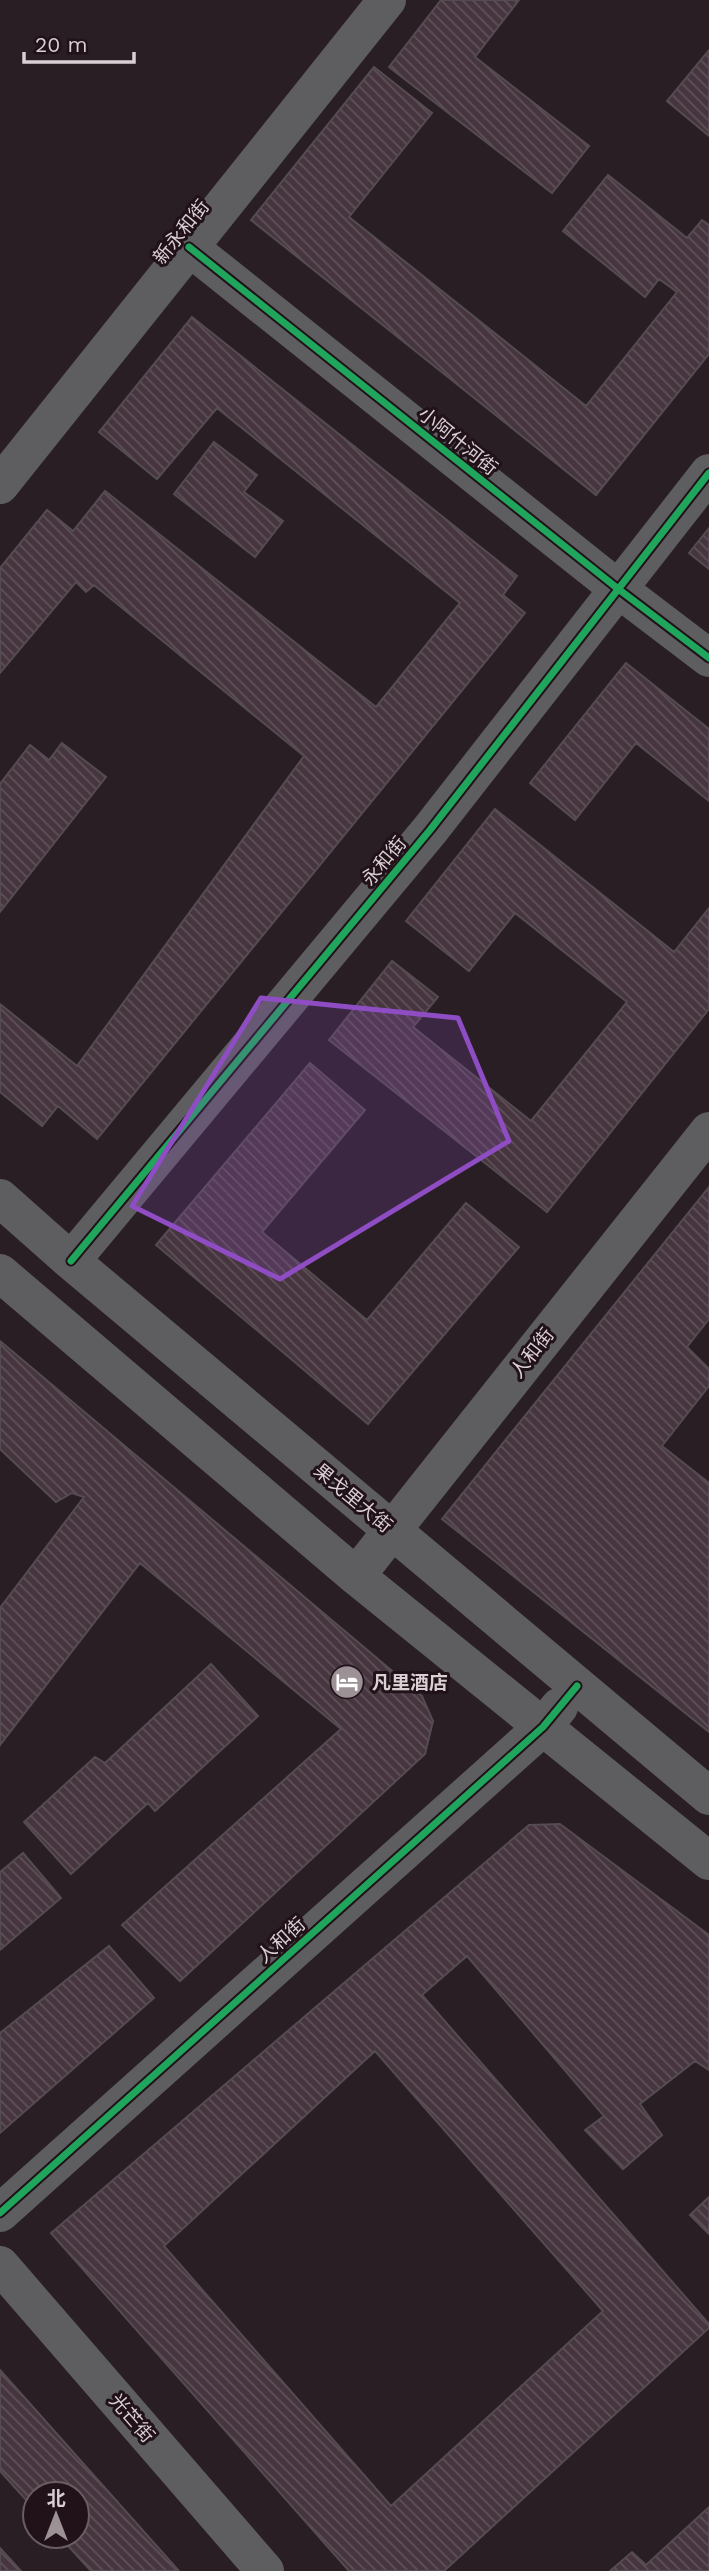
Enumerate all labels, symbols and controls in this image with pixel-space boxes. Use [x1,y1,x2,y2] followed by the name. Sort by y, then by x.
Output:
[24,21,135,65] scale bar
[35,32,87,57] text: 20 m
[148,195,214,269] street label: 新永和街
[414,402,502,480] street label: 小阿什河街
[357,832,411,890] street label: 永和街
[505,1323,559,1383] street label: 人和街
[309,1459,397,1537] street label: 果戈里大街
[328,1663,366,1701] hotel icon: 凡里酒店
[372,1671,448,1694] place label: 凡里酒店
[252,1912,310,1968] street label: 人和街
[105,2389,159,2447] street label: 光芒街
[21,2480,91,2550] north arrow
[46,2487,66,2510] text: 北

